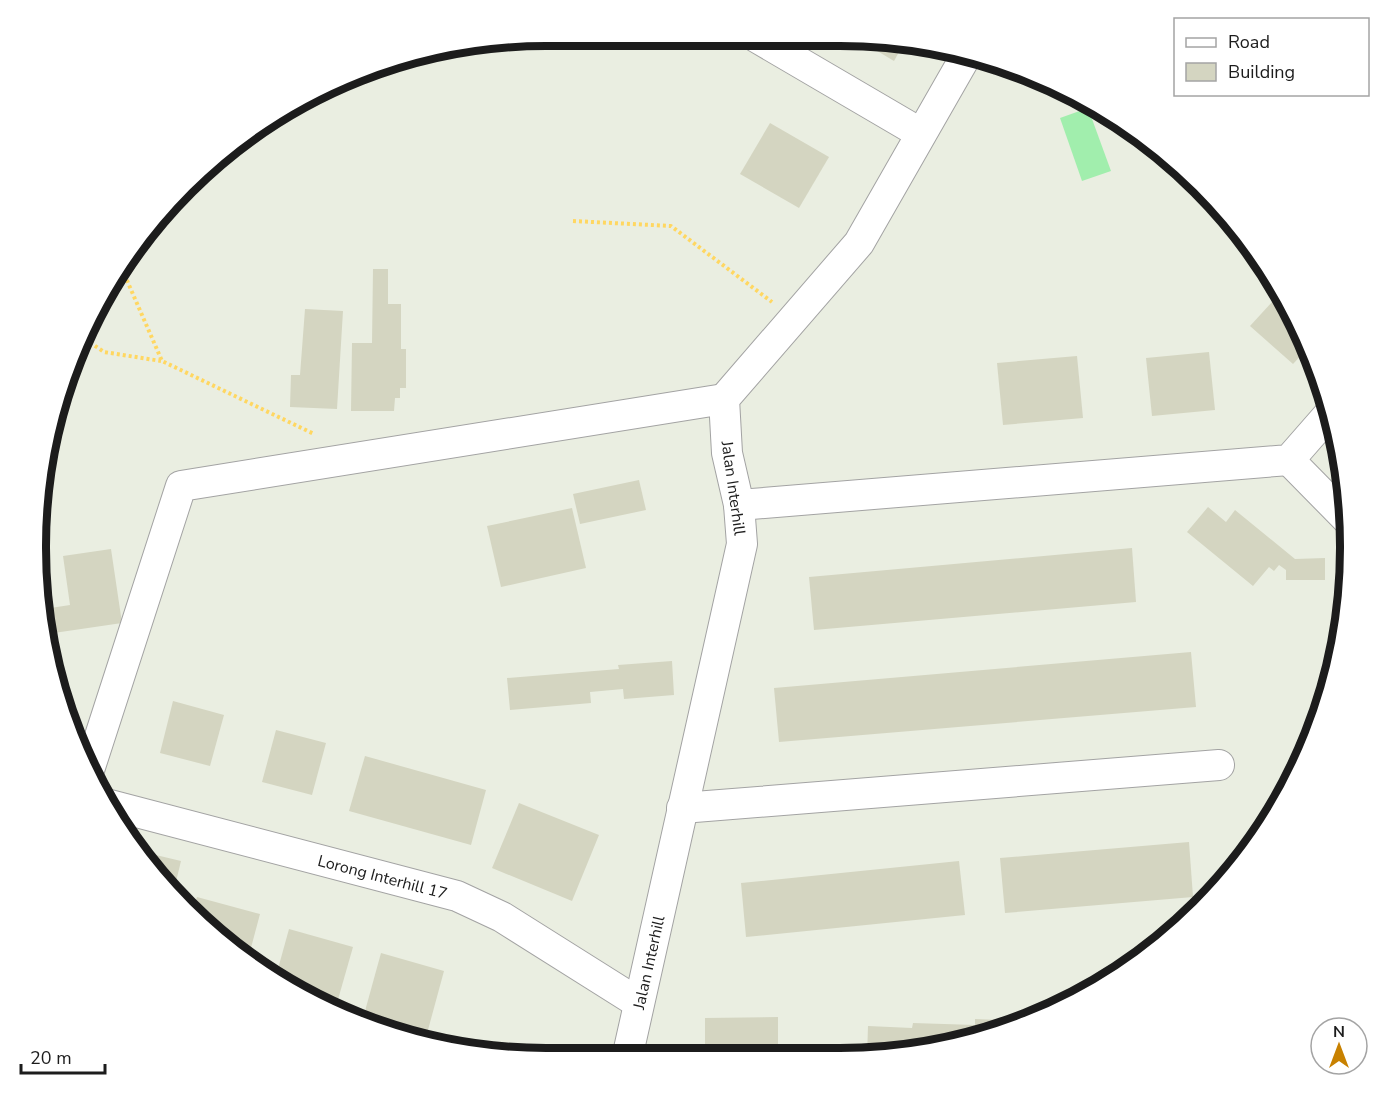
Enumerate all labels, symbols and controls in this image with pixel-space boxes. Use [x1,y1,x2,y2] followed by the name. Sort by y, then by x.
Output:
[1174,18,1369,96] legend
[1228,30,1270,54] text: Road
[1228,60,1295,84] text: Building
[715,438,751,537] street label: Jalan Interhill
[315,850,450,905] street label: Lorong Interhill 17
[628,913,671,1013] street label: Jalan Interhill
[1309,1016,1369,1076] north arrow
[1333,1021,1345,1043] text: N
[21,1037,105,1075] scale bar
[30,1046,72,1070] text: 20 m

